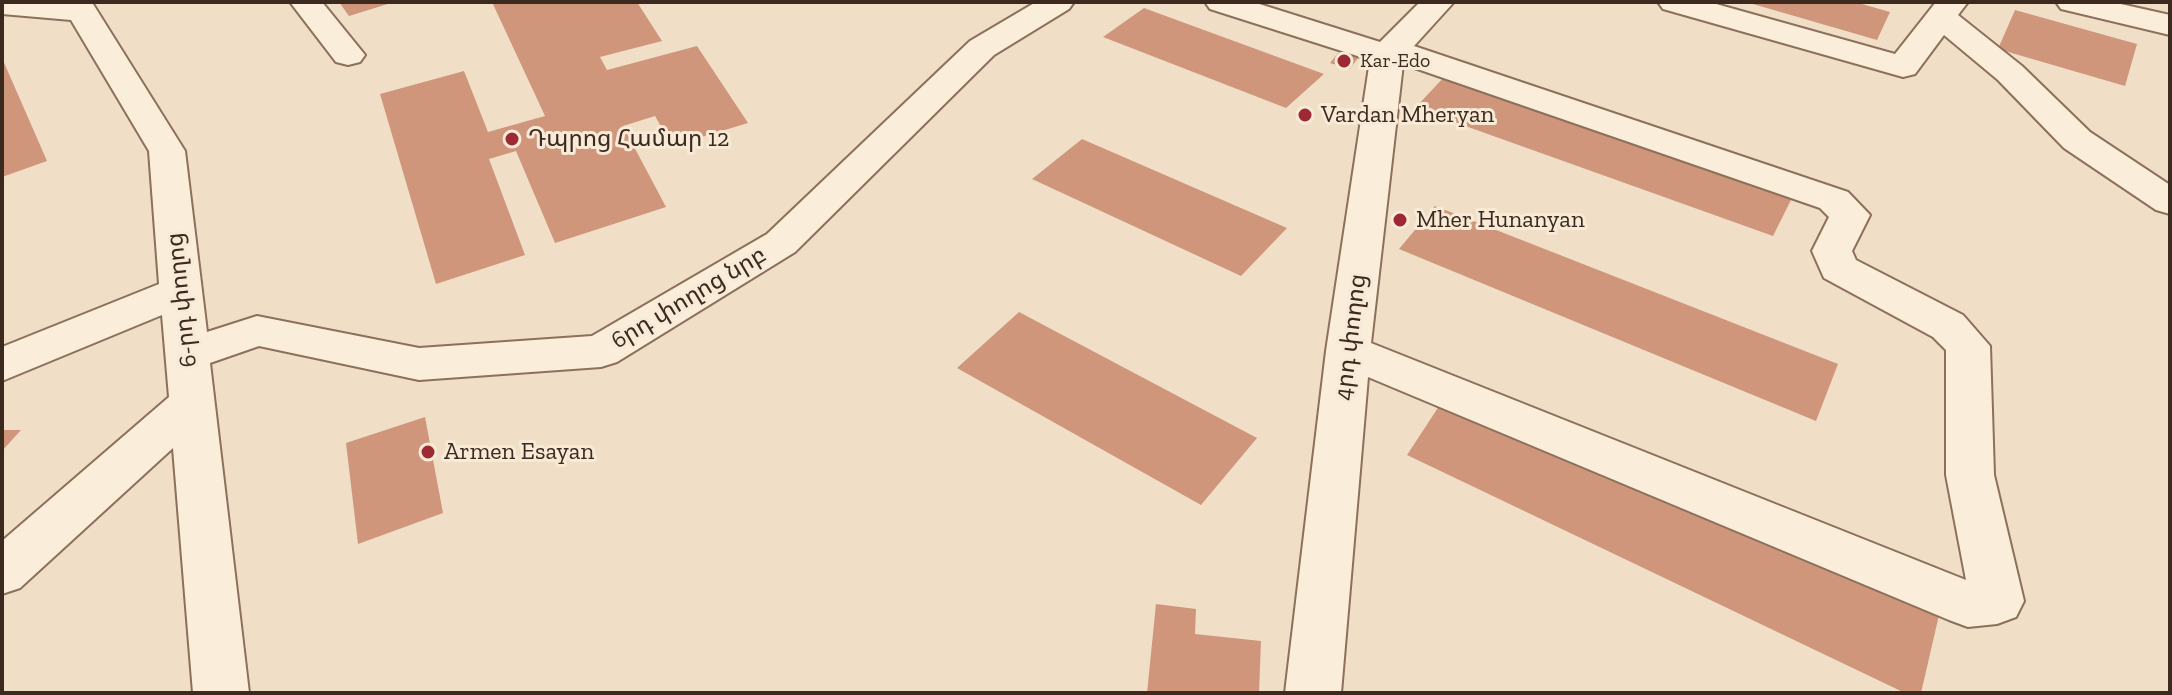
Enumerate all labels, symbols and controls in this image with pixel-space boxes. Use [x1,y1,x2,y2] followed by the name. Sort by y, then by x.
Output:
[1360,49,1430,73] place label: Kar-Edo
[1335,52,1353,70] marker: Kar-Edo
[1321,101,1494,129] place label: Vardan Mheryan
[1296,106,1314,124] marker: Vardan Mheryan
[528,125,729,153] place label: Դպրոց Համար 12
[503,130,521,148] marker: Դպրոց Համար 12
[1416,206,1585,234] place label: Mher Hunanyan
[1391,211,1409,229] marker: Mher Hunanyan
[161,231,203,369] street label: 6-րդ փողոց
[606,240,772,356] street label: 6րդ փողոց նրբ
[1329,272,1373,402] street label: 4րդ փողոց
[444,438,594,466] place label: Armen Esayan
[419,443,437,461] marker: Armen Esayan

